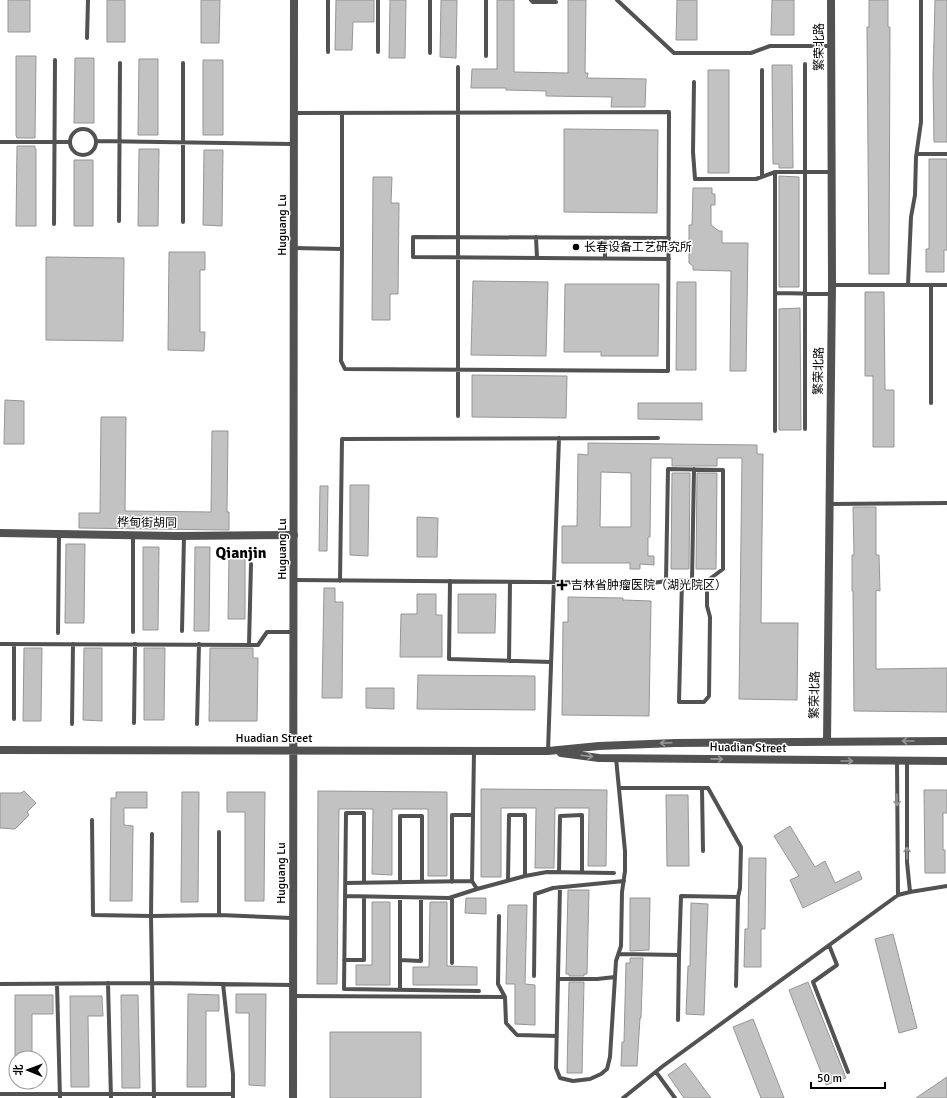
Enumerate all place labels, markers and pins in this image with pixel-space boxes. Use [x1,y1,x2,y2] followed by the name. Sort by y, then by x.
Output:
[584,240,692,255] place label: 长春设备工艺研究所
[571,242,581,252] marker: 长春设备工艺研究所
[571,578,727,593] place label: 吉林省肿瘤医院（湖光院区）
[556,579,568,591] marker: 吉林省肿瘤医院（湖光院区）

